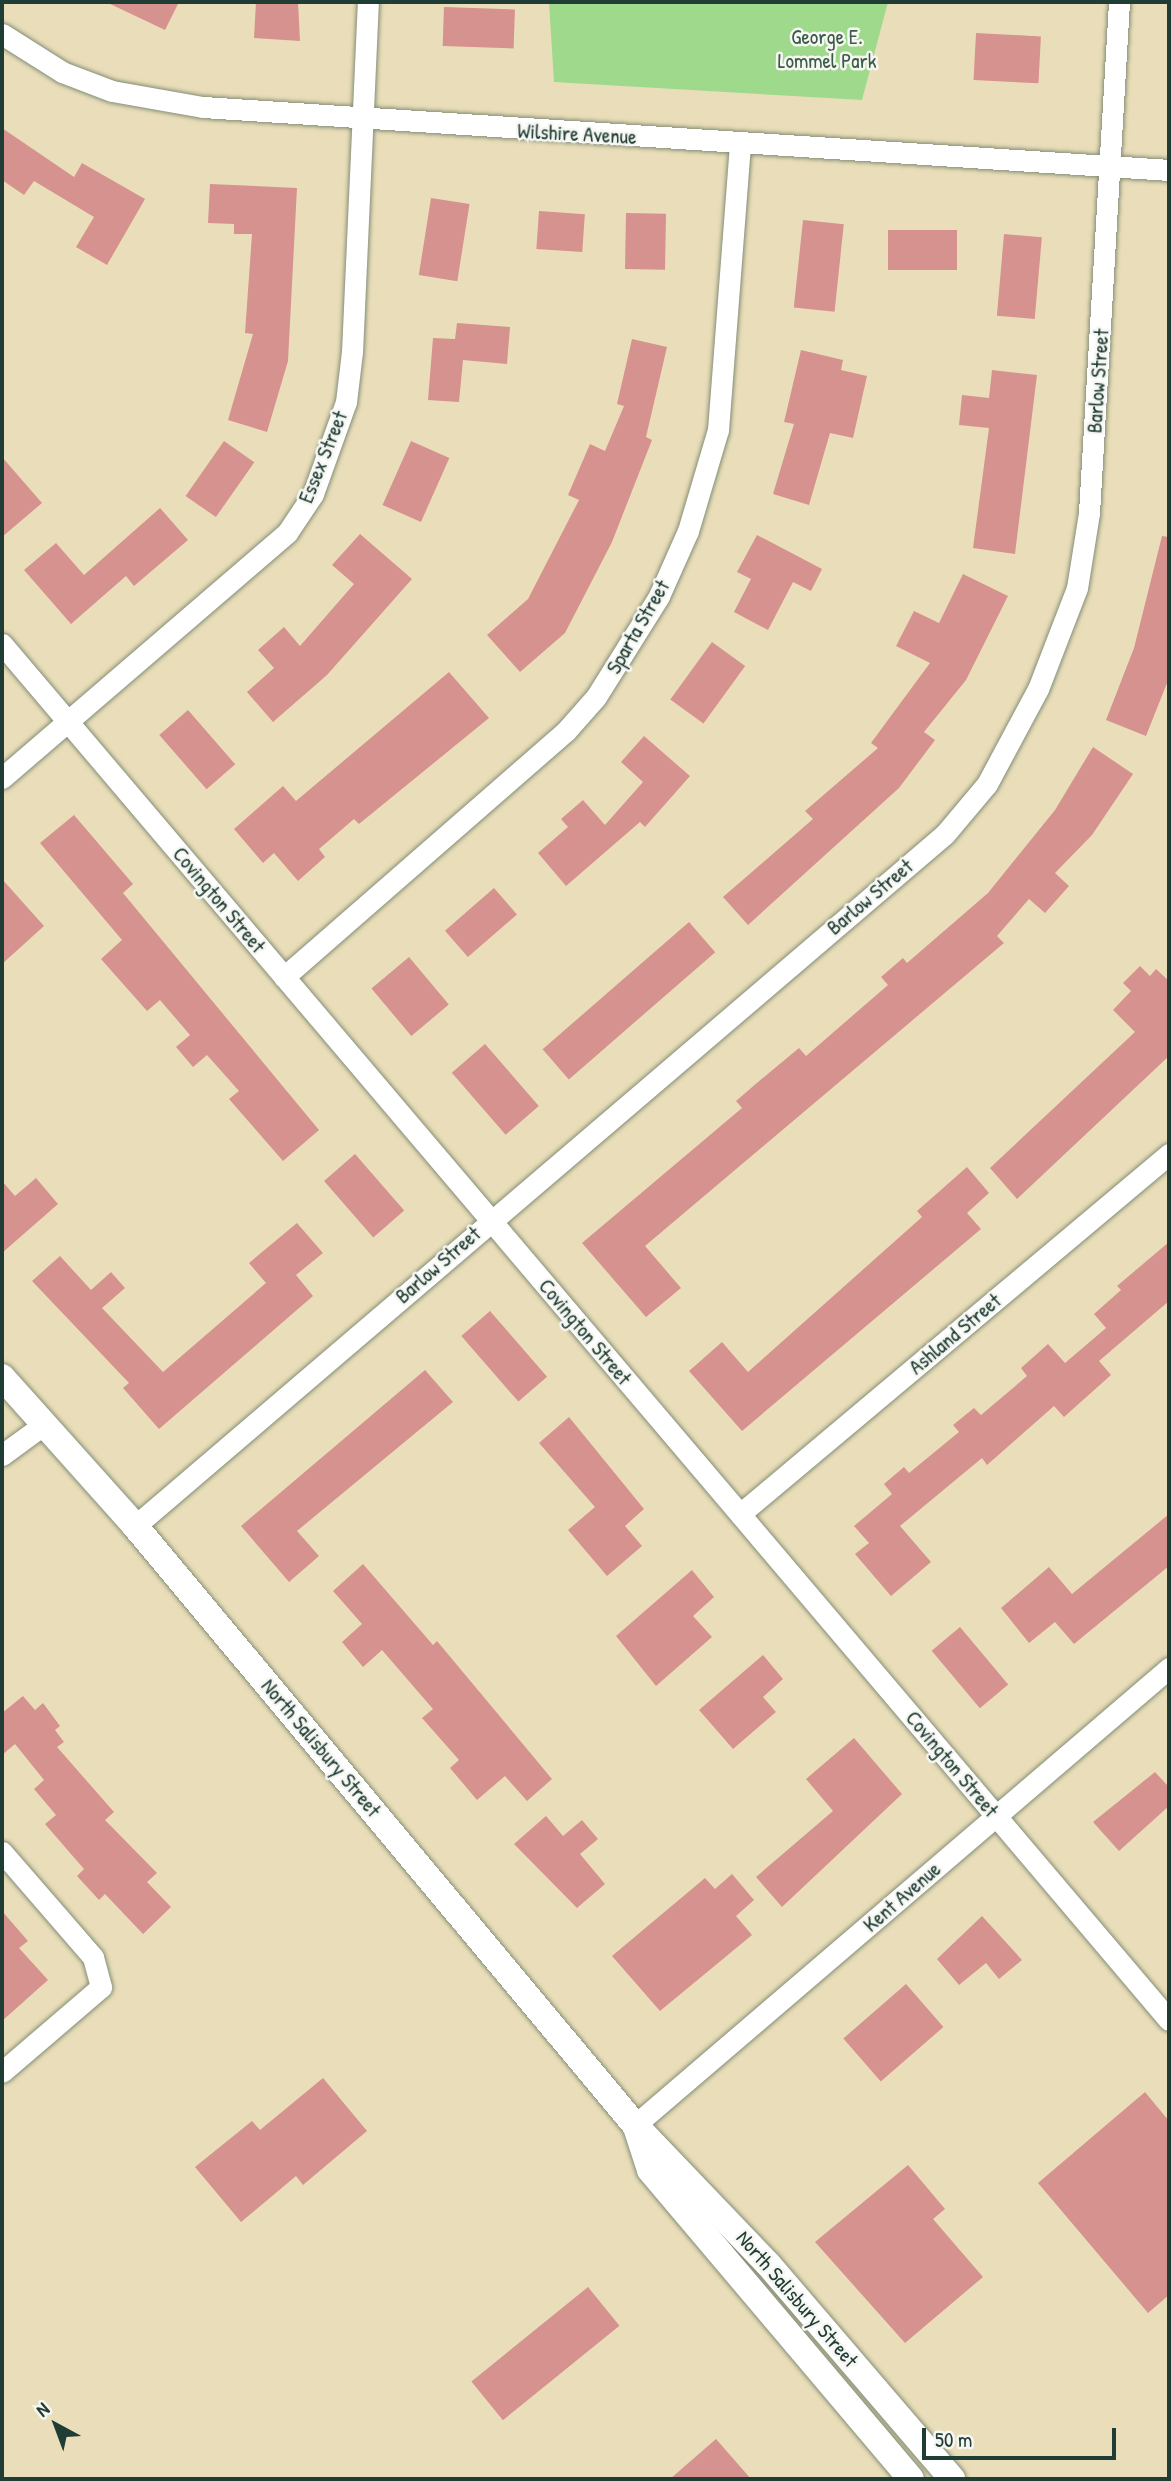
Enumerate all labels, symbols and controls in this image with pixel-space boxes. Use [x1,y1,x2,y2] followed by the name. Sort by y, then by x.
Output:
[778,24,876,74] park label: George E. Lommel Park
[517,118,637,150] street label: Wilshire Avenue
[1082,328,1114,434] street label: Barlow Street
[293,407,353,507] street label: Essex Street
[601,576,675,678] street label: Sparta Street
[167,842,271,958] street label: Covington Street
[822,854,918,940] street label: Barlow Street
[390,1221,486,1309] street label: Barlow Street
[533,1274,637,1390] street label: Covington Street
[904,1288,1006,1380] street label: Ashland Street
[256,1674,386,1822] street label: North Salisbury Street
[900,1706,1004,1822] street label: Covington Street
[858,1857,946,1937] street label: Kent Avenue
[731,2226,863,2372] street label: North Salisbury Street
[21,2390,91,2460] north arrow
[30,2396,55,2422] text: N
[926,2414,1120,2458] scale bar
[935,2425,972,2454] text: 50 m

